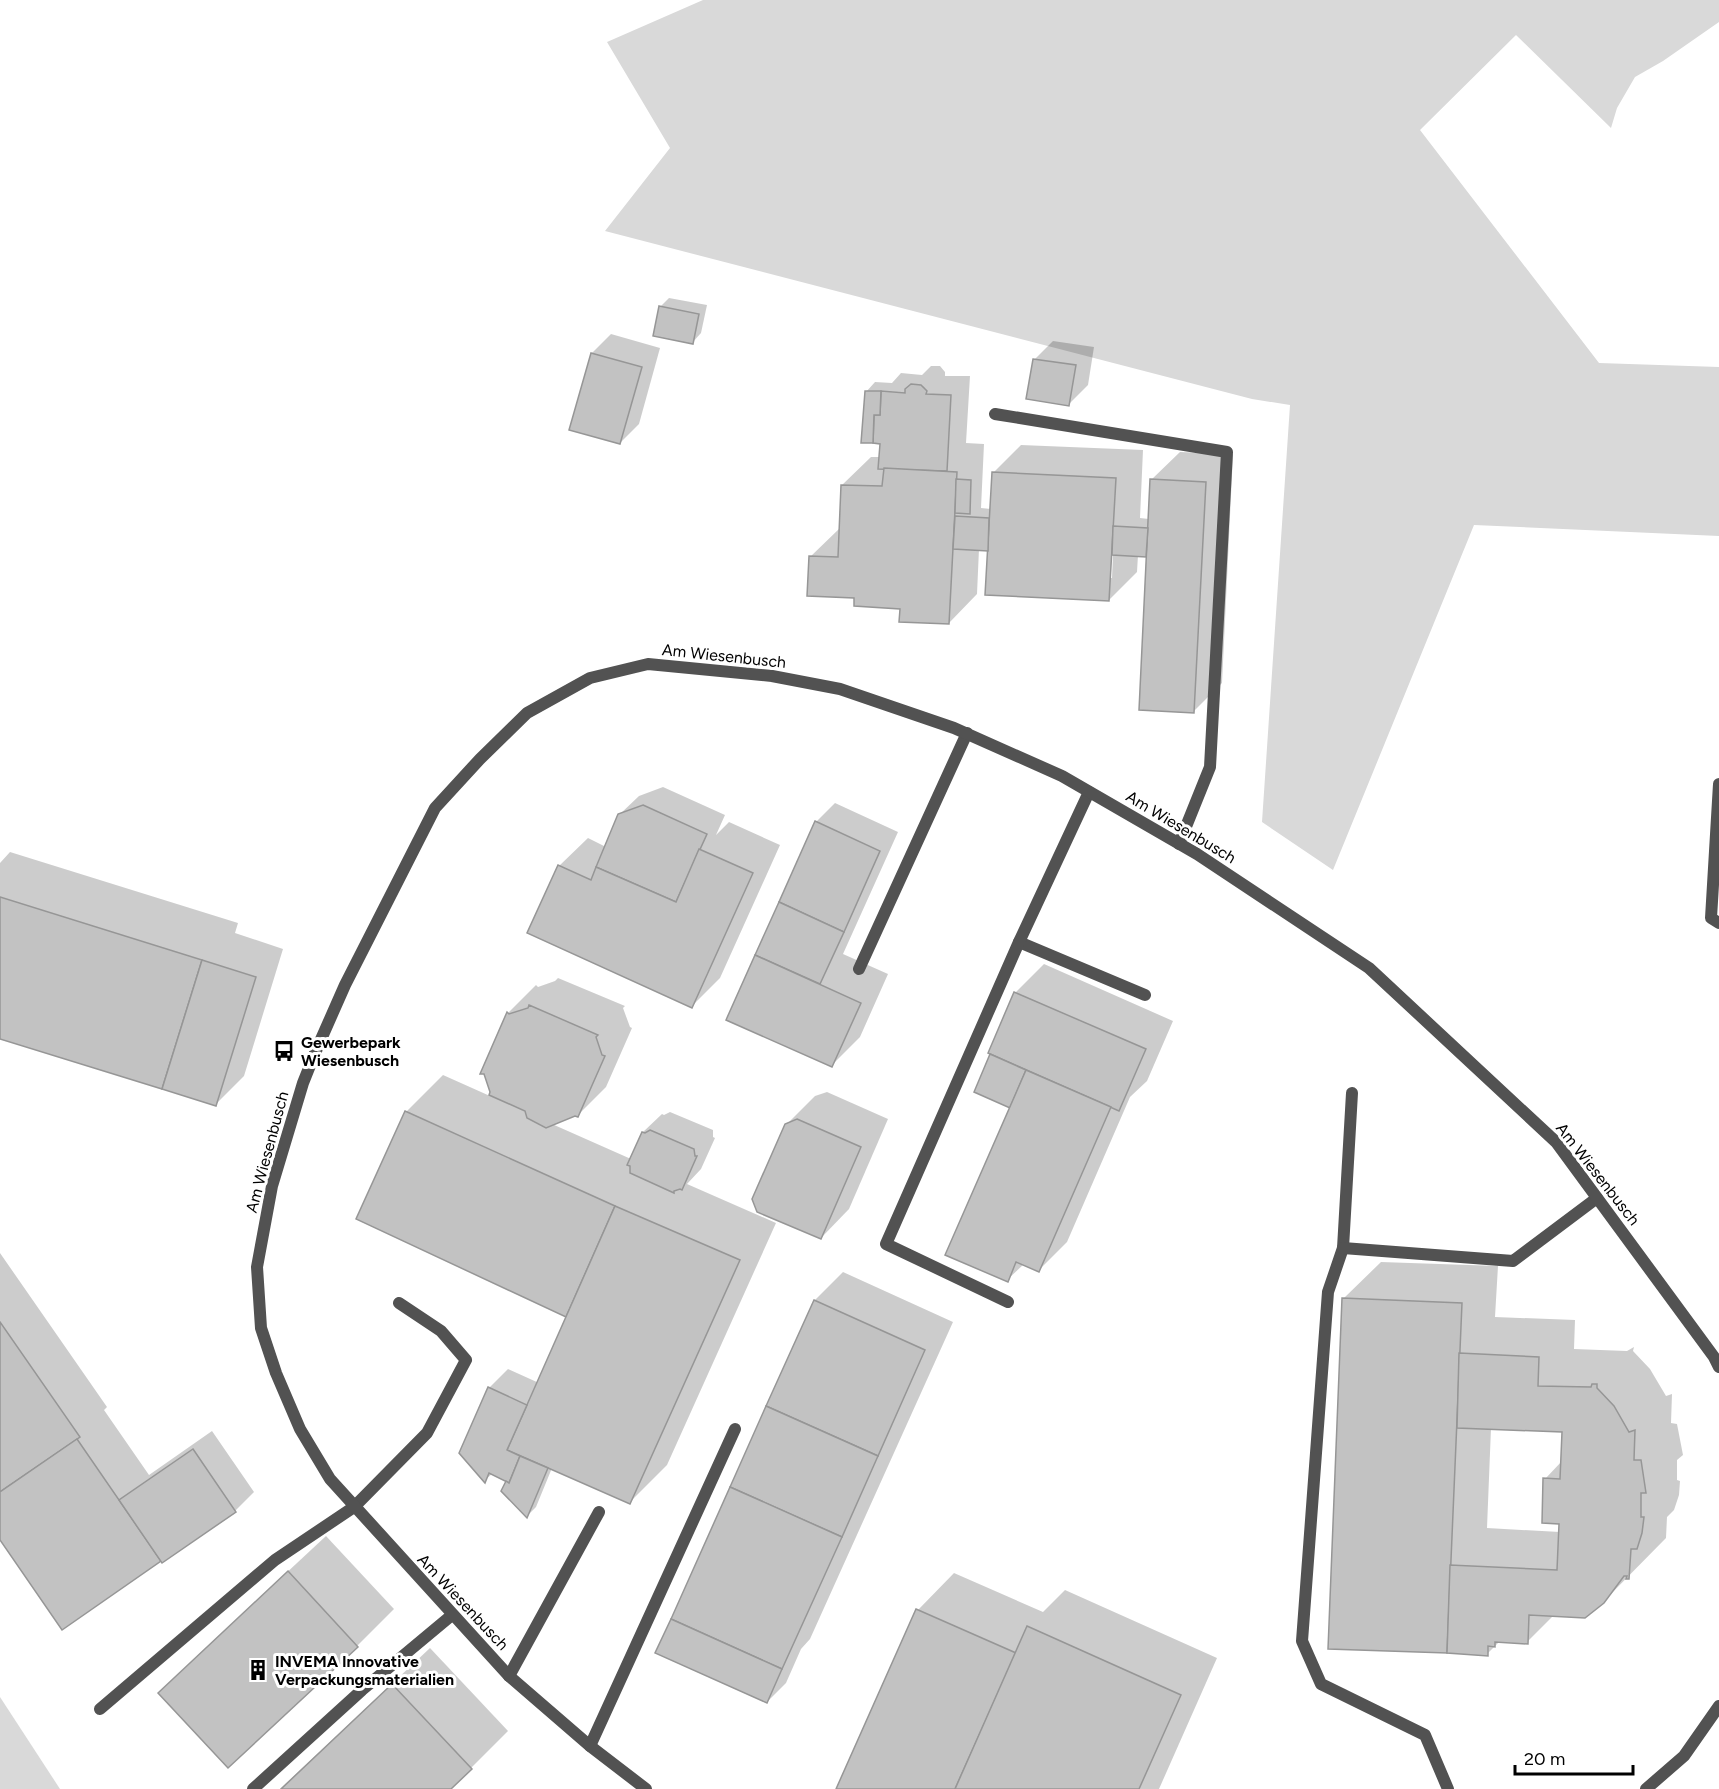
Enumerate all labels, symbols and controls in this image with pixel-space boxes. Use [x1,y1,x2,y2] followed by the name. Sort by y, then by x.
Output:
[661,640,787,672] street label: Am Wiesenbusch
[1123,787,1239,867] street label: Am Wiesenbusch
[301,1033,401,1070] place label: Gewerbepark Wiesenbusch
[272,1039,296,1063] bus stop icon: Gewerbepark Wiesenbusch
[242,1089,292,1215] street label: Am Wiesenbusch
[1552,1119,1644,1229] street label: Am Wiesenbusch
[414,1550,513,1654] street label: Am Wiesenbusch
[275,1652,454,1689] place label: INVEMA Innovative Verpackungsmaterialien
[246,1658,270,1682] building icon: INVEMA Innovative Verpackungsmaterialien
[1515,1738,1634,1776] scale bar
[1524,1748,1565,1770] text: 20 m

